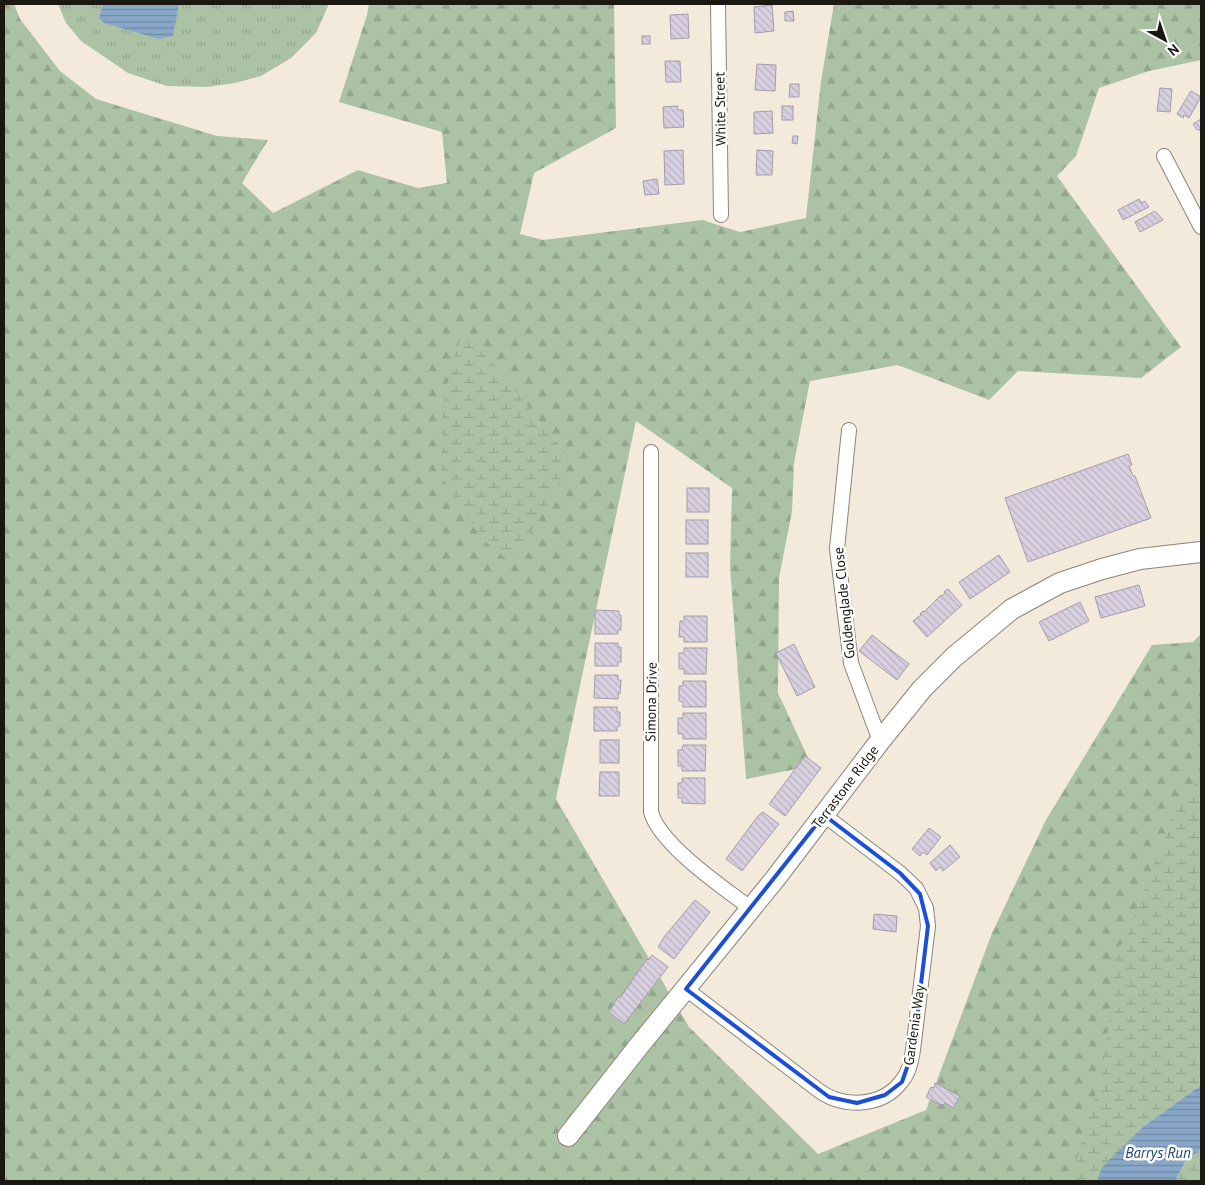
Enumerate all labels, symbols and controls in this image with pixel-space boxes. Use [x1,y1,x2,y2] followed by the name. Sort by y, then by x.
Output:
[1140,15,1190,65] north arrow
[1164,40,1183,60] text: N
[710,71,730,146] street label: White Street
[829,546,859,660] street label: Goldenglade Close
[641,662,661,742] street label: Simona Drive
[808,742,882,832] street label: Terrastone Ridge
[899,983,929,1066] street label: Gardenia Way
[1125,1143,1191,1162] water label: Barrys Run

